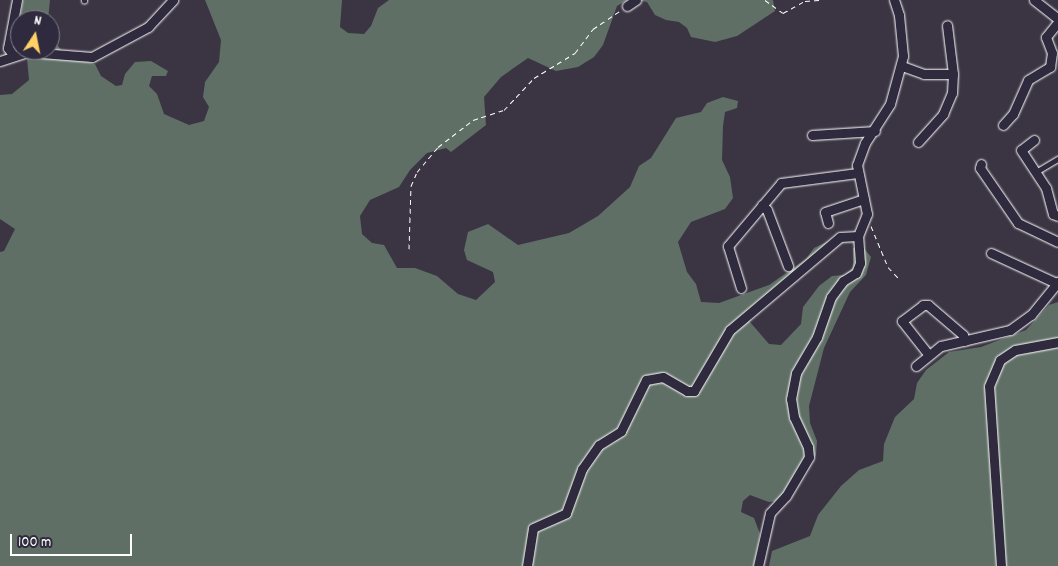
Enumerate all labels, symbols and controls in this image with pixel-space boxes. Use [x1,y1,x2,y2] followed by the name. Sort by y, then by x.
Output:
[10,10,60,60] north arrow
[32,11,43,32] text: N
[12,524,135,556] scale bar
[18,532,51,554] text: 100 m

